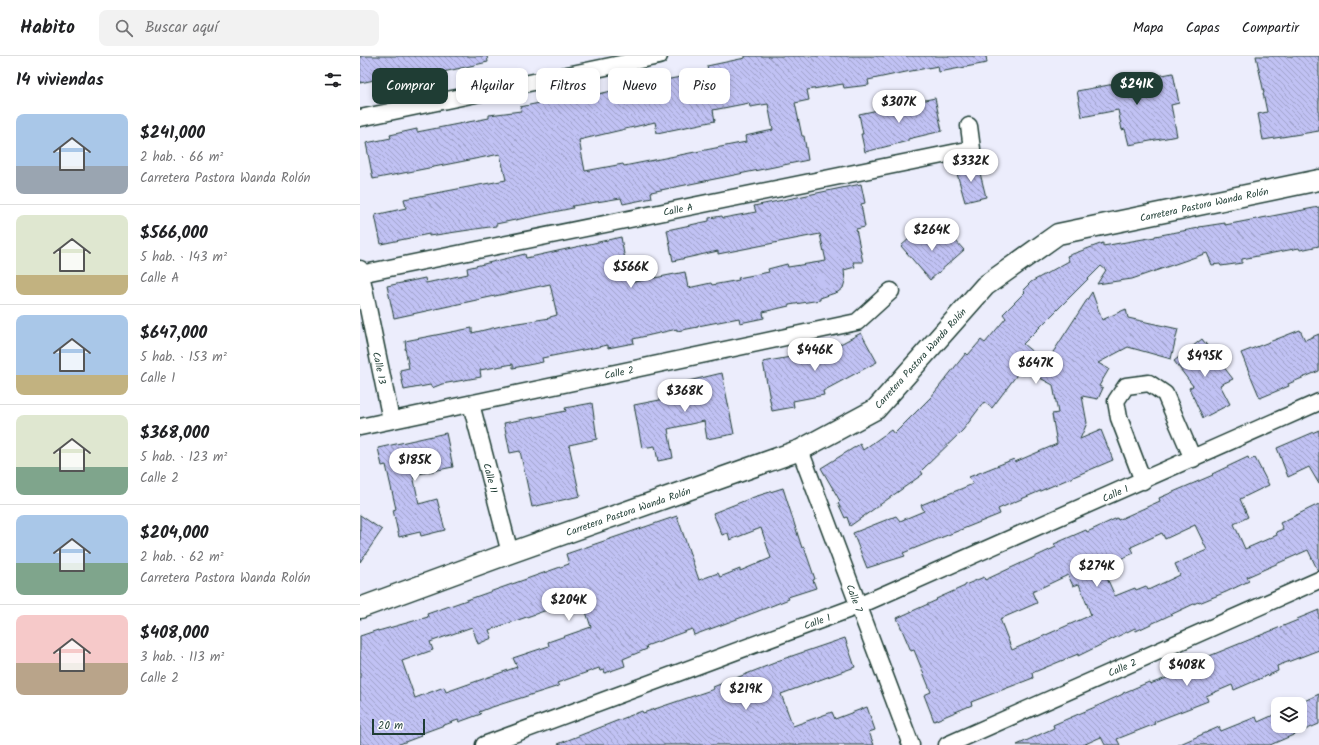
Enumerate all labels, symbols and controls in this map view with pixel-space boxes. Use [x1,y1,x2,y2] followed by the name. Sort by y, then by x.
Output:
[99,10,379,46] search box
[20,13,75,43] text: Habito
[145,16,218,40] text: Buscar aquí
[113,17,135,39] icon: search
[1133,17,1164,39] text: Mapa
[1186,17,1220,39] text: Capas
[1242,17,1299,39] text: Compartir
[16,67,104,94] text: 14 viviendas
[372,68,448,104] chip: Comprar
[456,68,528,104] chip: Alquilar
[536,68,600,104] chip: Filtros
[608,68,671,104] chip: Nuevo
[679,68,730,104] chip: Piso
[322,69,344,91] icon: filters
[1109,72,1165,106] pin: $241K
[1120,74,1154,95] text: $241K
[871,90,927,124] pin: $307K
[881,92,917,113] text: $307K
[140,120,205,147] text: $241,000
[48,130,96,178] icon: home
[140,147,223,168] text: 2 hab. · 66 m²
[943,149,999,183] pin: $332K
[952,151,990,172] text: $332K
[140,168,311,189] text: Carretera Pastora Wanda Rolón
[1138,184,1270,226] street label: Carretera Pastora Wanda Rolón
[662,199,695,221] street label: Calle A
[904,218,960,252] pin: $264K
[140,220,208,247] text: $566,000
[913,220,951,241] text: $264K
[48,231,96,279] icon: home
[140,247,227,268] text: 5 hab. · 143 m²
[603,255,659,289] pin: $566K
[613,257,649,278] text: $566K
[140,268,179,289] text: Calle A
[871,305,971,413] street label: Carretera Pastora Wanda Rolón
[140,320,207,347] text: $647,000
[48,331,96,379] icon: home
[787,338,843,372] pin: $446K
[797,340,833,361] text: $446K
[1177,344,1233,378] pin: $495K
[1187,346,1223,367] text: $495K
[140,347,227,368] text: 5 hab. · 153 m²
[368,350,390,386] street label: Calle 13
[1008,351,1064,385] pin: $647K
[1018,353,1054,374] text: $647K
[603,362,636,384] street label: Calle 2
[140,368,175,389] text: Calle 1
[657,379,713,413] pin: $368K
[666,381,704,402] text: $368K
[140,420,209,447] text: $368,000
[48,431,96,479] icon: home
[140,447,227,468] text: 5 hab. · 123 m²
[387,448,443,482] pin: $185K
[398,450,432,471] text: $185K
[478,462,502,495] street label: Calle 11
[140,468,179,489] text: Calle 2
[1100,481,1131,507] street label: Calle 1
[564,483,693,541] street label: Carretera Pastora Wanda Rolón
[140,520,209,547] text: $204,000
[48,531,96,579] icon: home
[140,547,224,568] text: 2 hab. · 62 m²
[1069,554,1125,588] pin: $274K
[1079,556,1115,577] text: $274K
[140,568,311,589] text: Carretera Pastora Wanda Rolón
[841,582,867,615] street label: Calle 7
[541,588,597,622] pin: $204K
[551,590,587,611] text: $204K
[802,610,833,634] street label: Calle 1
[140,620,209,647] text: $408,000
[48,631,96,679] icon: home
[140,647,224,668] text: 3 hab. · 113 m²
[1159,653,1215,687] pin: $408K
[1105,654,1139,681] street label: Calle 2
[1169,655,1205,676] text: $408K
[140,668,179,689] text: Calle 2
[718,677,774,711] pin: $219K
[729,679,763,700] text: $219K
[1271,697,1307,733] map controls
[1271,697,1307,733] button: layers
[372,717,425,736] scale bar
[378,717,403,735] text: 20 m

